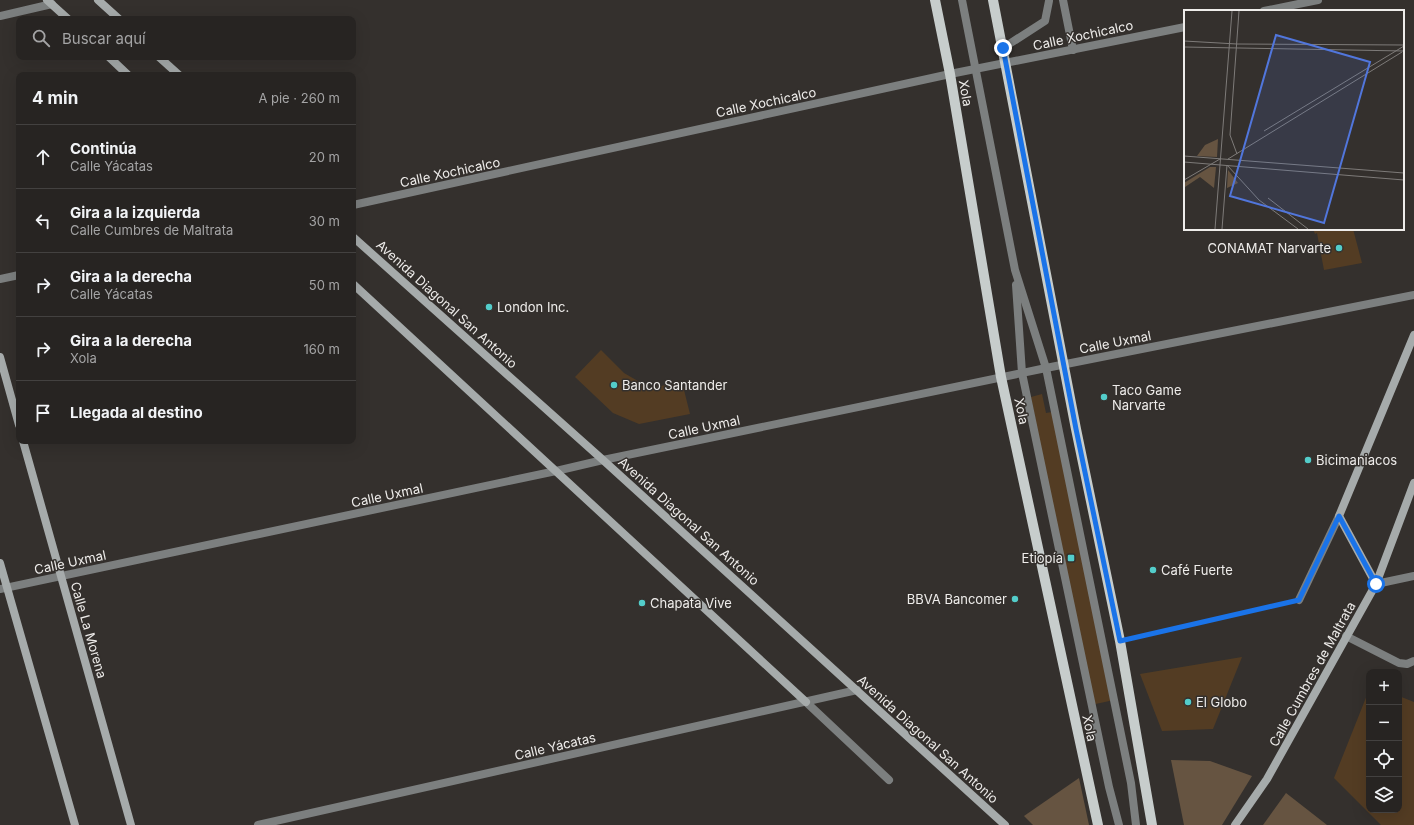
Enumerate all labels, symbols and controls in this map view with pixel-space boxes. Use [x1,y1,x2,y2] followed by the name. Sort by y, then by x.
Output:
[1184,10,1404,230] inset map
[16,16,356,60] search box
[1031,17,1135,53] street label: Calle Xochicalco
[30,27,52,49] icon: search
[62,29,146,48] text: Buscar aquí
[994,39,1012,57] route end
[956,78,976,108] street label: Xola
[714,84,818,120] street label: Calle Xochicalco
[32,88,78,108] text: 4 min
[258,90,340,106] text: A pie · 260 m
[70,139,137,158] text: Continúa
[32,146,54,168] icon: ahead
[309,149,340,165] text: 20 m
[398,154,502,190] street label: Calle Xochicalco
[70,158,153,174] text: Calle Yácatas
[70,203,200,222] text: Gira a la izquierda
[32,210,54,232] icon: left
[309,213,340,229] text: 30 m
[70,222,233,238] text: Calle Cumbres de Maltrata
[373,236,521,372] street label: Avenida Diagonal San Antonio
[1208,240,1331,256] place label: CONAMAT Narvarte
[1334,243,1344,253] marker: CONAMAT Narvarte
[70,267,192,286] text: Gira a la derecha
[32,274,54,296] icon: right
[309,277,340,293] text: 50 m
[70,286,153,302] text: Calle Yácatas
[497,299,569,315] place label: London Inc.
[484,302,494,312] marker: London Inc.
[1078,327,1152,357] street label: Calle Uxmal
[70,331,192,350] text: Gira a la derecha
[32,338,54,360] icon: right
[303,341,340,357] text: 160 m
[70,350,97,366] text: Xola
[622,377,728,393] place label: Banco Santander
[609,380,619,390] marker: Banco Santander
[1112,382,1182,413] place label: Taco Game Narvarte
[1099,392,1109,402] marker: Taco Game Narvarte
[1011,396,1033,426] street label: Xola
[32,402,54,424] icon: arrive
[70,403,203,422] text: Llegada al destino
[667,412,741,442] street label: Calle Uxmal
[1316,452,1397,468] place label: Bicimaniacos
[615,453,763,589] street label: Avenida Diagonal San Antonio
[1303,455,1313,465] marker: Bicimaniacos
[350,480,424,510] street label: Calle Uxmal
[33,547,107,577] street label: Calle Uxmal
[1022,550,1063,566] place label: Etiopía
[1066,553,1076,563] marker: Etiopía
[1161,562,1233,578] place label: Café Fuerte
[1148,565,1158,575] marker: Café Fuerte
[1367,575,1385,593] route start
[68,580,110,680] street label: Calle La Morena
[907,591,1007,607] place label: BBVA Bancomer
[1010,594,1020,604] marker: BBVA Bancomer
[650,595,732,611] place label: Chapata Vive
[637,598,647,608] marker: Chapata Vive
[1265,599,1359,749] street label: Calle Cumbres de Maltrata
[1366,669,1402,813] map controls
[1366,669,1402,705] button: +
[854,671,1002,807] street label: Avenida Diagonal San Antonio
[1196,694,1247,710] place label: El Globo
[1183,697,1193,707] marker: El Globo
[1366,705,1402,741] button: −
[1079,713,1101,743] street label: Xola
[513,729,597,763] street label: Calle Yácatas
[1366,741,1402,777] button: locate
[1366,777,1402,813] button: layers

